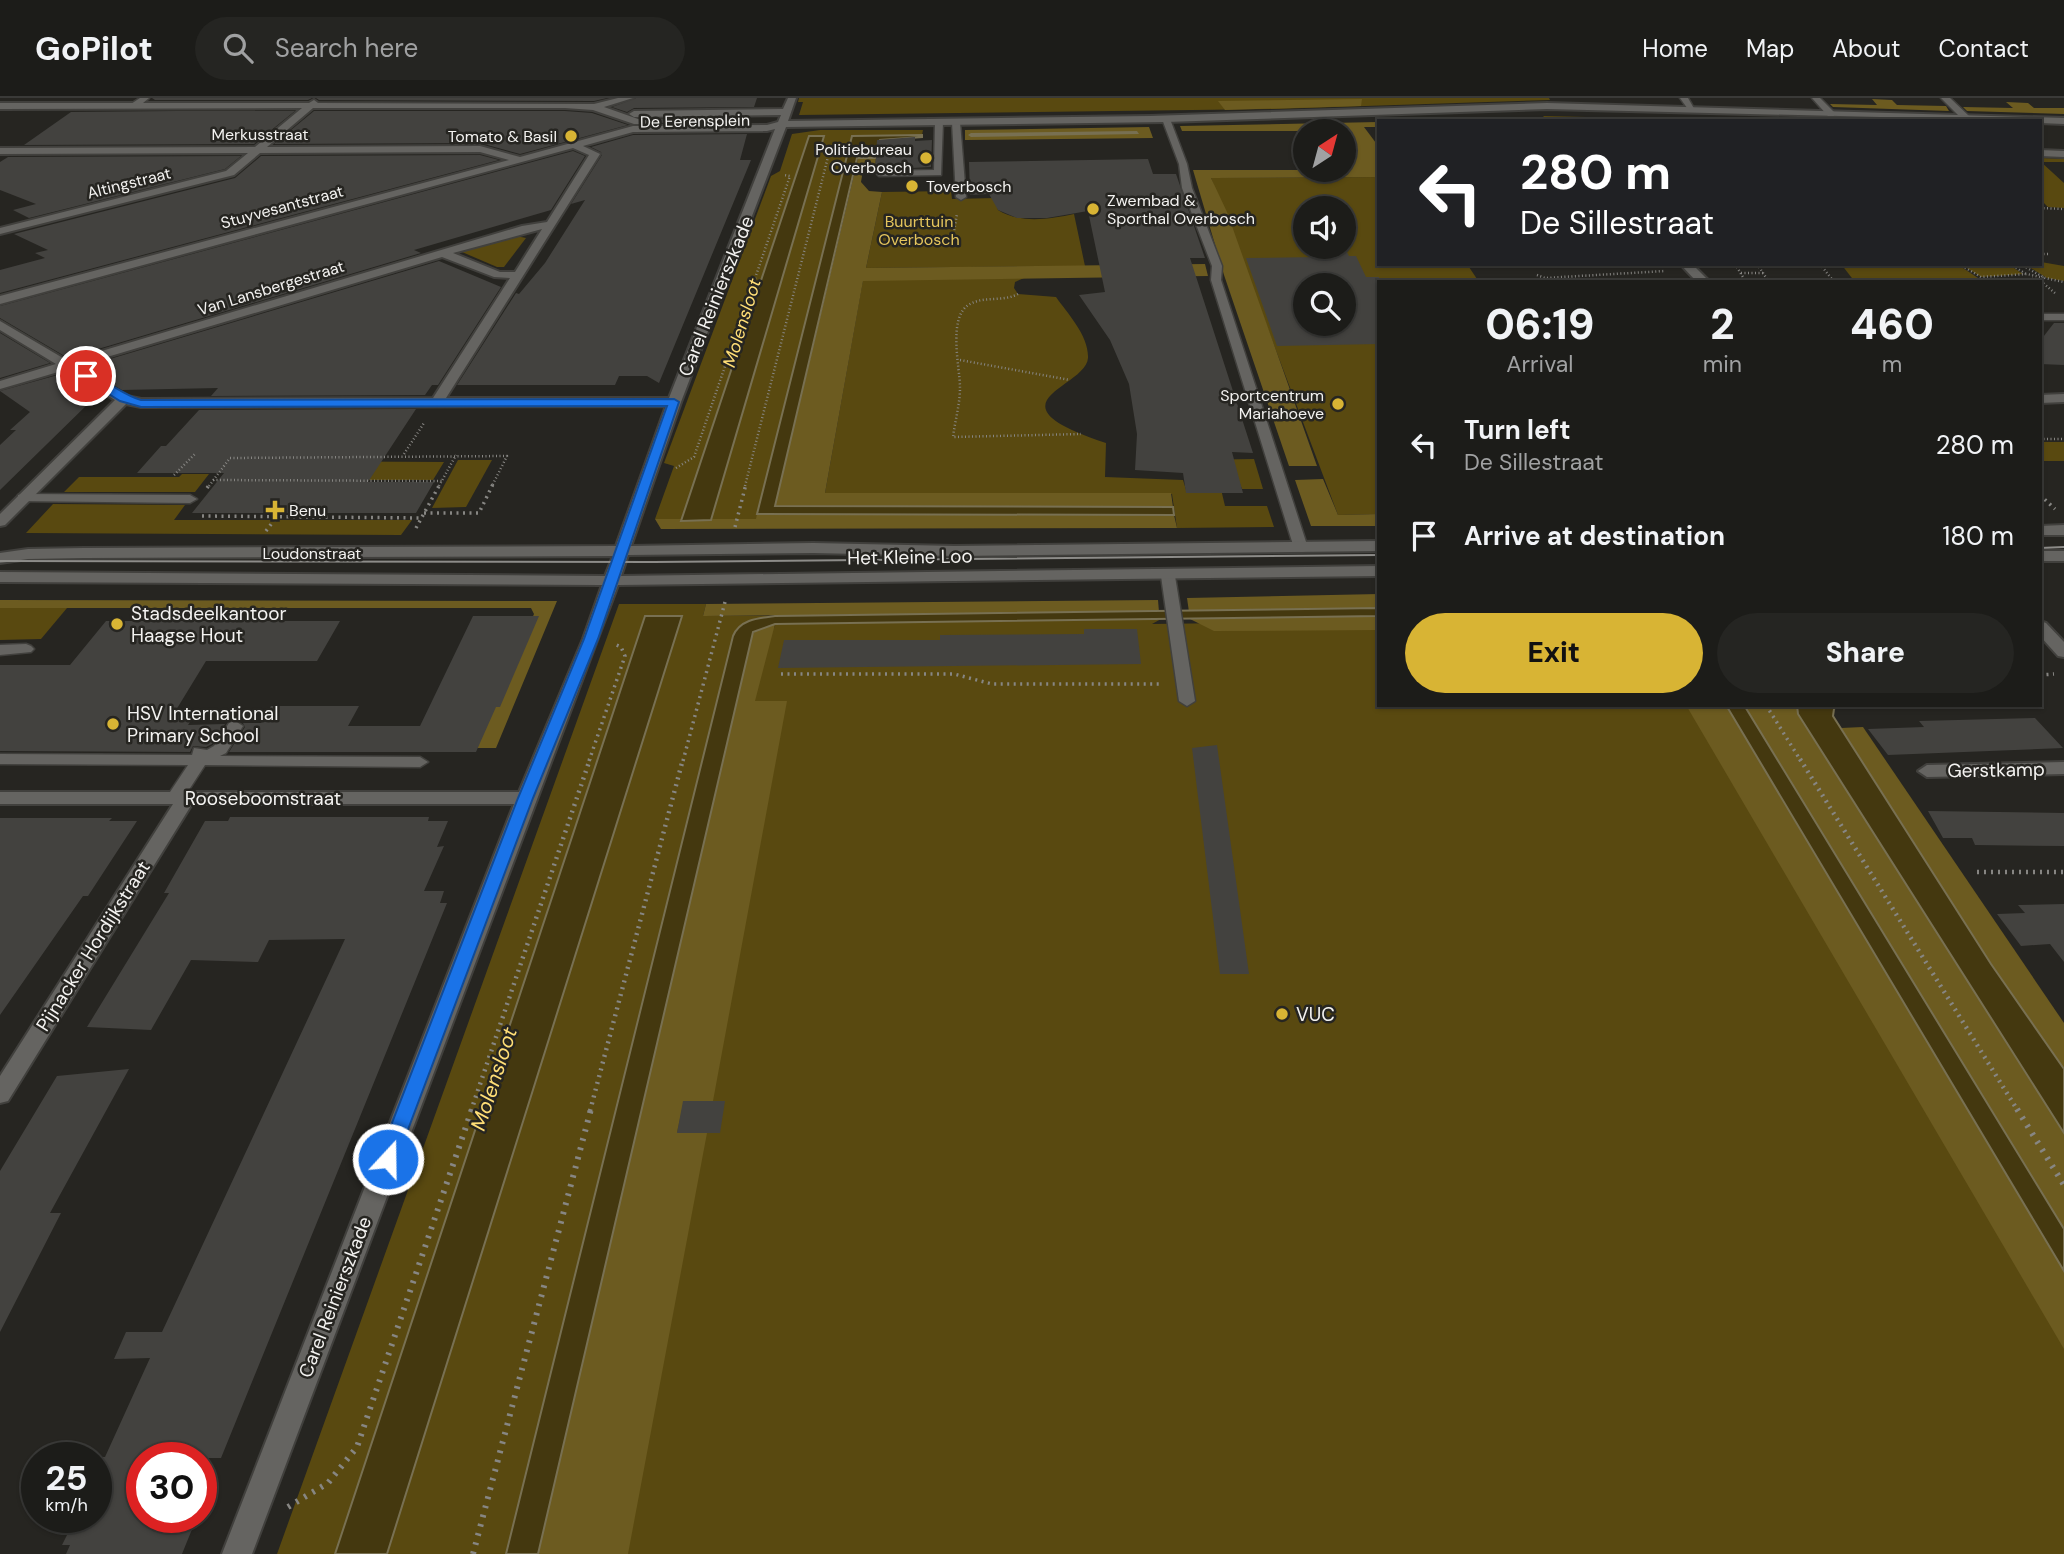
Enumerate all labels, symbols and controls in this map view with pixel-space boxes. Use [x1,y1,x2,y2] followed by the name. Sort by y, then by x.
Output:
[195,17,685,80] search box
[35,27,153,70] text: GoPilot
[219,29,257,67] icon: search
[275,31,418,65] text: Search here
[1642,33,1708,64] text: Home
[1746,33,1794,64] text: Map
[1832,33,1901,64] text: About
[1939,33,2029,64] text: Contact
[640,110,750,132] street label: De Eerensplein
[1293,119,1356,182] north arrow
[1293,119,1356,336] map controls
[211,124,309,145] street label: Merkusstraat
[448,126,557,147] place label: Tomato & Basil
[563,128,579,144] marker: Tomato & Basil
[815,139,912,178] place label: Politiebureau Overbosch
[1520,140,1671,204] text: 280 m
[1405,147,1496,238] icon: left
[918,150,934,166] marker: Politiebureau Overbosch
[85,162,173,204] street label: Altingstraat
[926,176,1012,197] place label: Toverbosch
[904,178,920,194] marker: Toverbosch
[218,181,346,233] street label: Stuyvesantstraat
[1107,190,1255,229] place label: Zwembad & Sporthal Overbosch
[1293,196,1356,259] button: sound
[1085,201,1101,217] marker: Zwembad & Sporthal Overbosch
[1520,202,1714,244] text: De Sillestraat
[878,211,960,250] park label: Buurttuin Overbosch
[672,212,760,380] street label: Carel Reinierszkade
[195,256,347,320] street label: Van Lansbergestraat
[1293,273,1356,336] button: search
[717,275,767,370] water label: Molensloot
[1485,297,1595,352] text: 06:19
[1710,297,1734,352] text: 2
[1850,297,1934,352] text: 460
[56,346,116,406] pin
[1506,349,1573,379] text: Arrival
[1703,349,1742,379] text: min
[1882,349,1902,379] text: m
[67,357,105,395] icon: arrive
[1220,385,1324,424] place label: Sportcentrum Mariahoeve
[1330,396,1346,412] marker: Sportcentrum Mariahoeve
[1464,413,1571,447] text: Turn left
[1405,426,1443,464] icon: left
[1936,428,2014,462] text: 280 m
[1464,447,1603,477] text: De Sillestraat
[289,500,326,521] place label: Benu
[267,502,283,518] marker: Benu
[1405,517,1443,555] icon: arrive
[1464,519,1725,553] text: Arrive at destination
[1942,519,2014,553] text: 180 m
[263,543,361,564] street label: Loudonstraat
[847,543,973,571] street label: Het Kleine Loo
[131,601,286,648] place label: Stadsdeelkantoor Haagse Hout
[1405,613,1703,693] button: Exit
[1717,613,2014,693] button: Share
[109,616,125,632] marker: Stadsdeelkantoor Haagse Hout
[127,701,278,748] place label: HSV International Primary School
[105,716,121,732] marker: HSV International Primary School
[1947,757,2045,783] street label: Gerstkamp
[185,786,341,811] street label: Rooseboomstraat
[30,856,156,1036] street label: Pijnacker Hordijkstraat
[1296,1002,1335,1027] place label: VUC
[1274,1006,1290,1022] marker: VUC
[464,1023,524,1134] water label: Molensloot
[351,1122,425,1196] position arrow
[293,1213,377,1381] street label: Carel Reinierszkade
[126,1442,217,1533] speed limit sign: 30
[46,1455,87,1501] text: 25
[45,1493,88,1517] text: km/h

